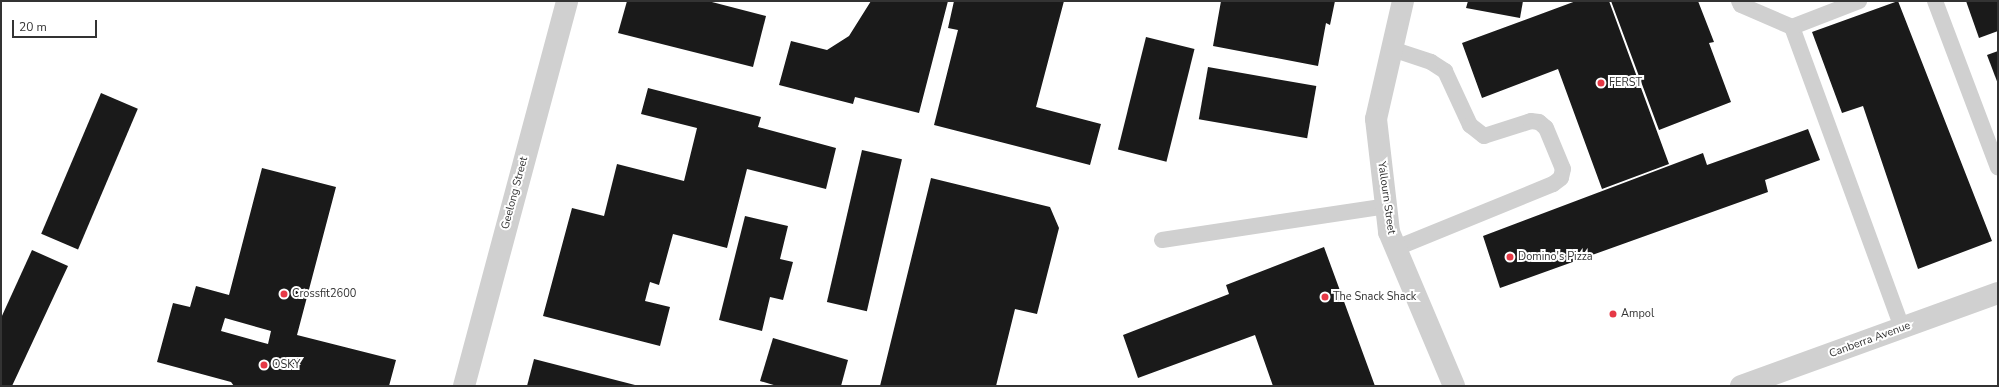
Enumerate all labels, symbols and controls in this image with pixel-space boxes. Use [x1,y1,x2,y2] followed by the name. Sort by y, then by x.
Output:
[14,12,99,38] scale bar
[19,19,47,35] text: 20 m
[1609,76,1642,90] place label: FERST
[1596,78,1606,88] marker: FERST
[499,155,531,231] street label: Geelong Street
[1374,161,1398,235] street label: Yallourn Street
[1518,250,1593,264] place label: Domino's Pizza
[1505,252,1515,262] marker: Domino's Pizza
[292,287,356,301] place label: Crossfit2600
[279,289,289,299] marker: Crossfit2600
[1333,290,1416,304] place label: The Snack Shack
[1320,292,1330,302] marker: The Snack Shack
[1621,307,1654,321] place label: Ampol
[1608,309,1618,319] marker: Ampol
[1828,319,1912,361] street label: Canberra Avenue
[272,358,300,372] place label: OSKY
[259,360,269,370] marker: OSKY

